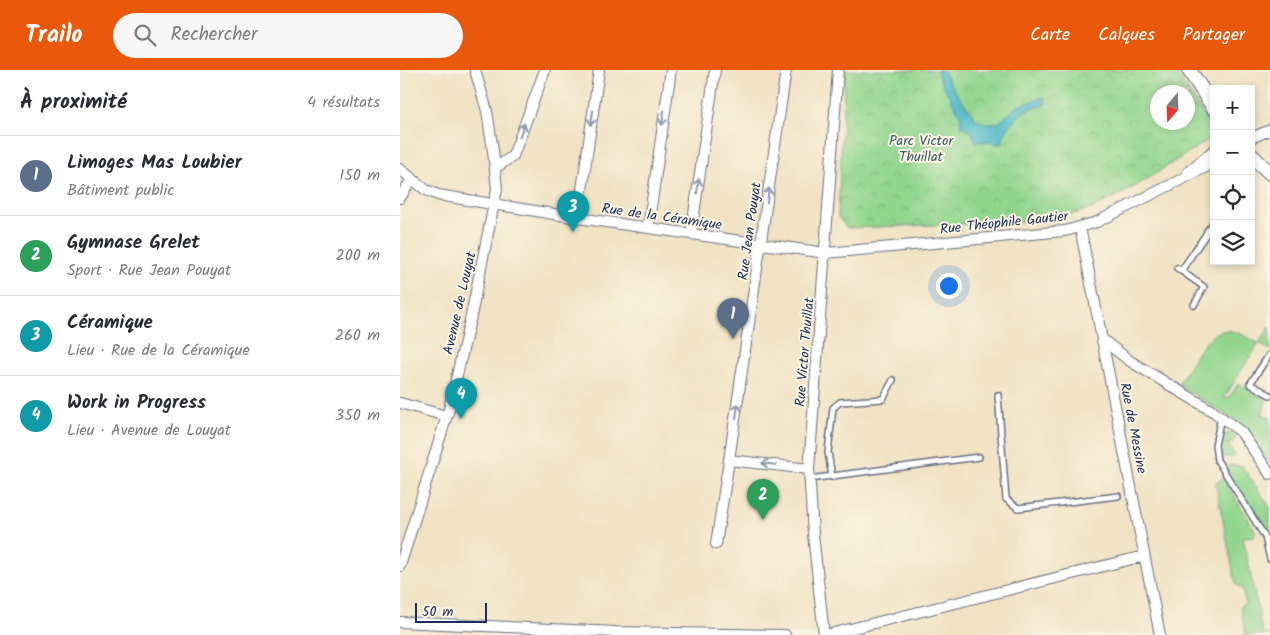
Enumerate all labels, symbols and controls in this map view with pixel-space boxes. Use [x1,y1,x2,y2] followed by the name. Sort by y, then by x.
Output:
[113,13,463,58] search box
[25,16,83,55] text: Trailo
[171,20,257,50] text: Rechercher
[131,21,159,49] icon: search
[1030,21,1070,50] text: Carte
[1098,21,1155,50] text: Calques
[1183,21,1245,50] text: Partager
[1150,85,1195,130] north arrow
[1210,85,1255,265] map controls
[1210,85,1255,130] button: +
[20,86,127,119] text: À proximité
[307,90,380,115] text: 4 résultats
[587,110,597,126] one-way arrow
[658,110,668,126] one-way arrow
[518,123,527,138] one-way arrow
[889,130,954,168] park label: Parc Victor Thuillat
[1210,130,1255,175] button: −
[67,148,242,178] text: Limoges Mas Loubier
[34,163,38,188] text: 1
[339,163,380,188] text: 150 m
[1210,175,1255,220] button: locate
[67,178,174,203] text: Bâtiment public
[693,178,703,194] one-way arrow
[732,180,768,281] street label: Rue Jean Pouyat
[763,188,773,204] one-way arrow
[557,191,589,232] pin: 3
[600,198,724,236] street label: Rue de la Céramique
[939,205,1071,241] street label: Rue Théophile Gautier
[1210,220,1255,265] button: layers
[67,228,200,258] text: Gymnase Grelet
[31,243,41,268] text: 2
[336,243,380,268] text: 200 m
[437,249,483,357] street label: Avenue de Louyat
[67,258,231,283] text: Sport · Rue Jean Pouyat
[936,273,962,299] your location
[789,296,821,408] street label: Rue Victor Thuillat
[717,298,749,339] pin: 1
[67,308,153,338] text: Céramique
[32,323,40,348] text: 3
[335,323,380,348] text: 260 m
[67,338,250,363] text: Lieu · Rue de la Céramique
[445,378,477,419] pin: 4
[1113,381,1153,476] street label: Rue de Messine
[67,388,206,418] text: Work in Progress
[32,403,40,428] text: 4
[335,403,380,428] text: 350 m
[732,404,742,420] one-way arrow
[67,418,231,443] text: Lieu · Avenue de Louyat
[761,459,777,469] one-way arrow
[747,479,779,520] pin: 2
[415,600,488,623] scale bar
[422,601,453,623] text: 50 m

